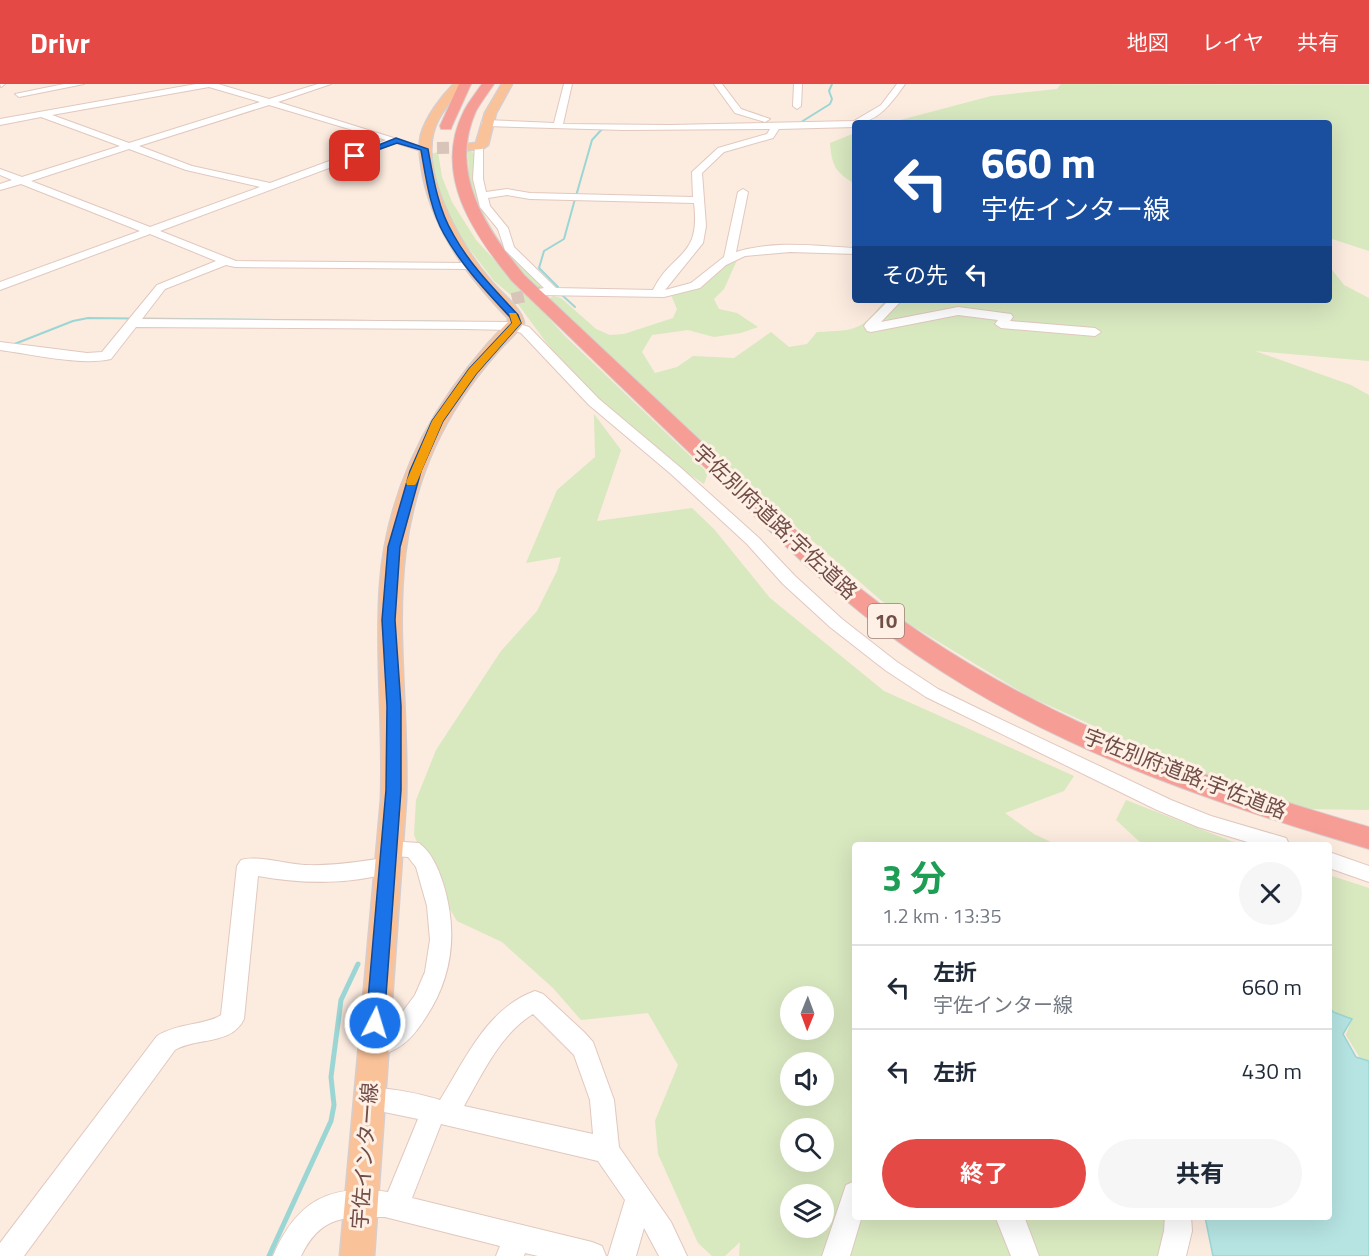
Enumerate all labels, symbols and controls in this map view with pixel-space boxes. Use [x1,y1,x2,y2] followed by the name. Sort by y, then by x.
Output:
[30,21,90,64] text: Drivr
[1127,26,1169,58] text: 地図
[1202,26,1264,58] text: レイヤ
[1297,26,1339,58] text: 共有
[329,130,380,181] pin
[981,130,1096,194] text: 660 m
[338,139,371,172] icon: arrive
[882,144,960,222] icon: left
[981,188,1170,229] text: 宇佐インター線
[882,258,948,292] text: その先
[960,258,993,291] icon: left
[686,436,865,606] street label: 宇佐別府道路;宇佐道路
[868,604,904,638] road number: 10
[1079,720,1292,827] street label: 宇佐別府道路;宇佐道路
[882,850,946,905] text: 3 分
[1239,862,1302,925] button: close
[882,900,1002,931] text: 1.2 km · 13:35
[933,955,977,989] text: 左折
[1242,970,1302,1004] text: 660 m
[882,971,915,1004] icon: left
[780,986,834,1040] north arrow
[780,986,834,1238] map controls
[933,989,1073,1020] text: 宇佐インター線
[343,991,407,1055] position arrow
[780,1052,834,1106] button: sound
[1242,1054,1302,1088] text: 430 m
[882,1055,915,1088] icon: left
[933,1055,977,1089] text: 左折
[343,1081,385,1230] street label: 宇佐インター線
[780,1118,834,1172] button: search
[882,1139,1086,1208] button: 終了
[1098,1139,1302,1208] button: 共有
[780,1184,834,1238] button: layers

